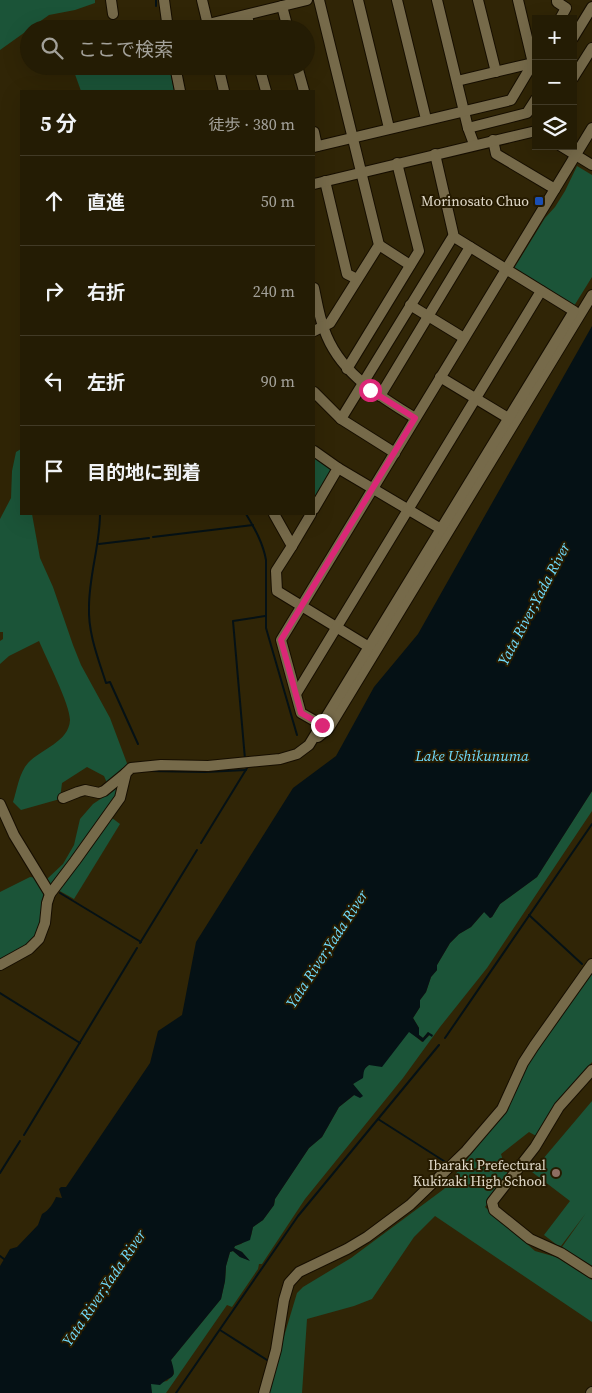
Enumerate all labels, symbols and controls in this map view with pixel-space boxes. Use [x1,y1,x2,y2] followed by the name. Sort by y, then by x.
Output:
[532,15,577,150] map controls
[532,15,577,60] button: +
[20,20,315,75] search box
[38,34,66,62] icon: search
[78,36,173,62] text: ここで検索
[532,60,577,105] button: −
[532,105,577,150] button: layers
[40,109,77,138] text: 5 分
[209,113,295,135] text: 徒歩 · 380 m
[40,187,68,215] icon: ahead
[87,189,125,215] text: 直進
[261,190,295,212] text: 50 m
[421,191,529,211] place label: Morinosato Chuo
[533,195,545,207] marker: Morinosato Chuo
[40,277,68,305] icon: right
[87,279,125,305] text: 右折
[253,280,295,302] text: 240 m
[40,367,68,395] icon: left
[87,369,125,395] text: 左折
[261,370,295,392] text: 90 m
[359,379,382,402] route start
[40,457,68,485] icon: arrive
[87,459,201,485] text: 目的地に到着
[492,538,575,669] water label: Yata River;Yada River
[311,714,334,737] route end
[414,745,529,766] water label: Lake Ushikunuma
[281,885,373,1012] water label: Yata River;Yada River
[413,1155,546,1191] place label: Ibaraki Prefectural Kukizaki High School
[550,1167,562,1179] marker: Ibaraki Prefectural Kukizaki High School
[57,1224,151,1350] water label: Yata River;Yada River

